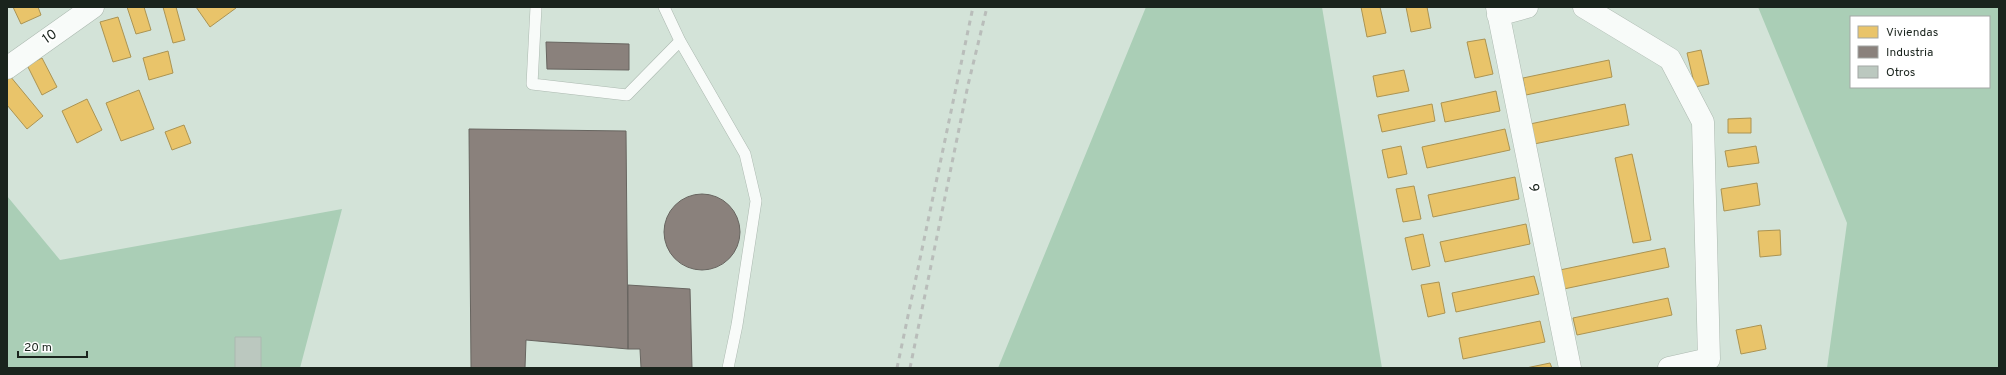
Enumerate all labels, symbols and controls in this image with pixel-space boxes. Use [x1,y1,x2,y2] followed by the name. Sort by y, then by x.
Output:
[1850,16,1990,88] legend
[1886,25,1938,41] text: Viviendas
[39,26,61,48] street label: 10
[1886,45,1933,61] text: Industria
[1886,65,1915,81] text: Otros
[1524,182,1542,194] street label: 9
[18,333,87,359] scale bar
[24,340,52,356] text: 20 m

